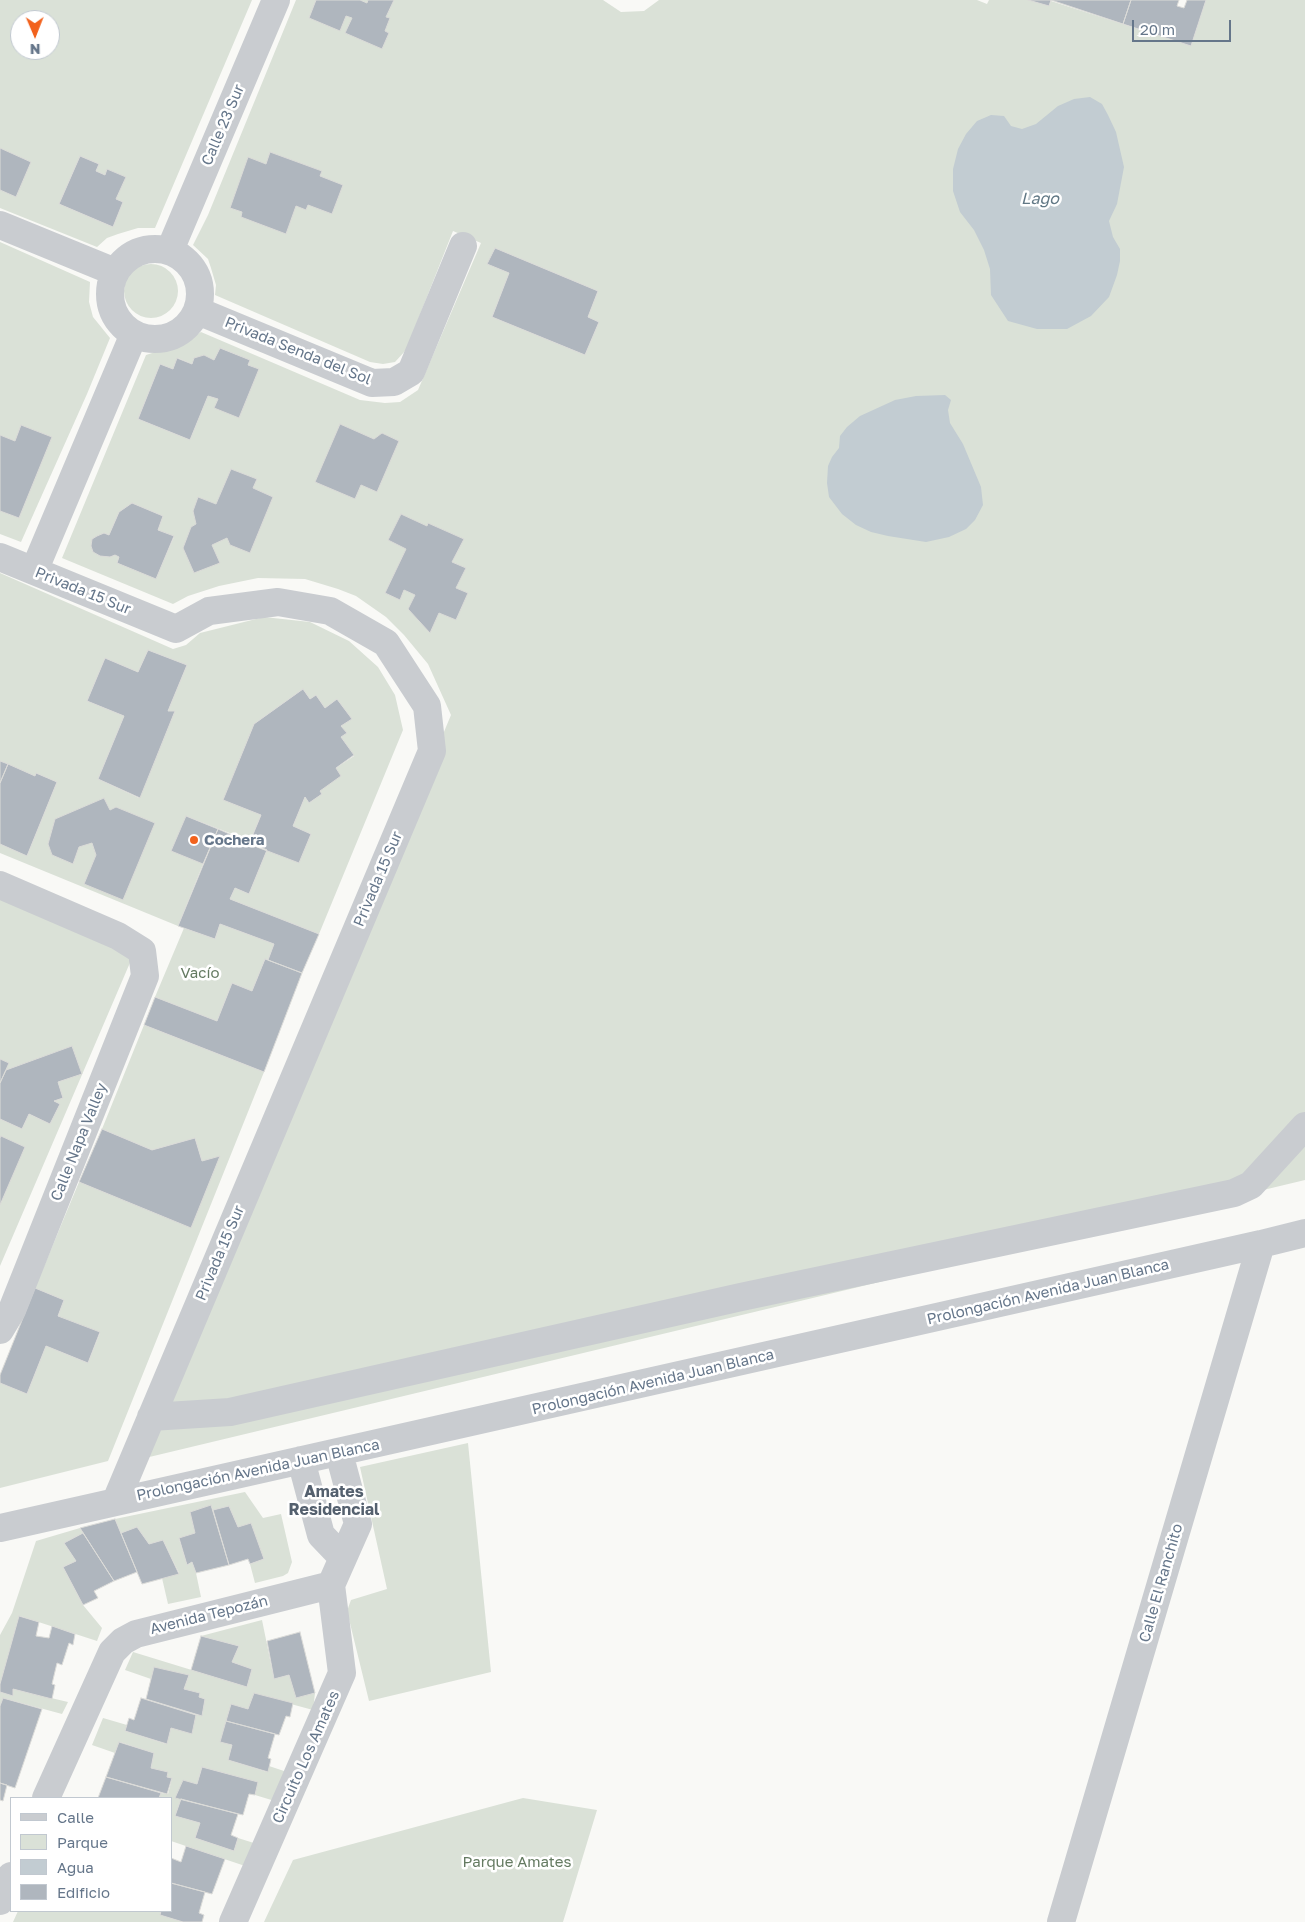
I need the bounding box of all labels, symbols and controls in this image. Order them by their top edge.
north arrow [10,10,60,60]
scale bar [1135,10,1234,42]
text: 20 m [1140,20,1175,38]
text: N [30,41,41,58]
street label: Calle 23 Sur [198,82,248,168]
water label: Lago [1021,189,1059,209]
street label: Privada Senda del Sol [222,313,374,389]
street label: Privada 15 Sur [32,564,134,618]
street label: Privada 15 Sur [350,829,406,929]
place label: Cochera [204,831,265,849]
marker: Cochera [188,834,200,846]
park label: Vacío [181,964,219,982]
street label: Calle Napa Valley [47,1080,111,1204]
street label: Privada 15 Sur [192,1203,248,1303]
street label: Prolongación Avenida Juan Blanca [925,1255,1171,1329]
street label: Prolongación Avenida Juan Blanca [530,1345,776,1419]
street label: Prolongación Avenida Juan Blanca [135,1435,381,1505]
district label: Amates Residencial [289,1482,379,1520]
street label: Calle El Ranchito [1135,1522,1187,1644]
street label: Avenida Tepozán [148,1592,270,1638]
street label: Circuito Los Amates [269,1688,343,1826]
legend [10,1797,172,1912]
text: Calle [57,1808,94,1826]
text: Parque [57,1833,108,1851]
park label: Parque Amates [463,1853,571,1871]
text: Agua [57,1858,94,1876]
text: Edificio [57,1883,110,1901]

